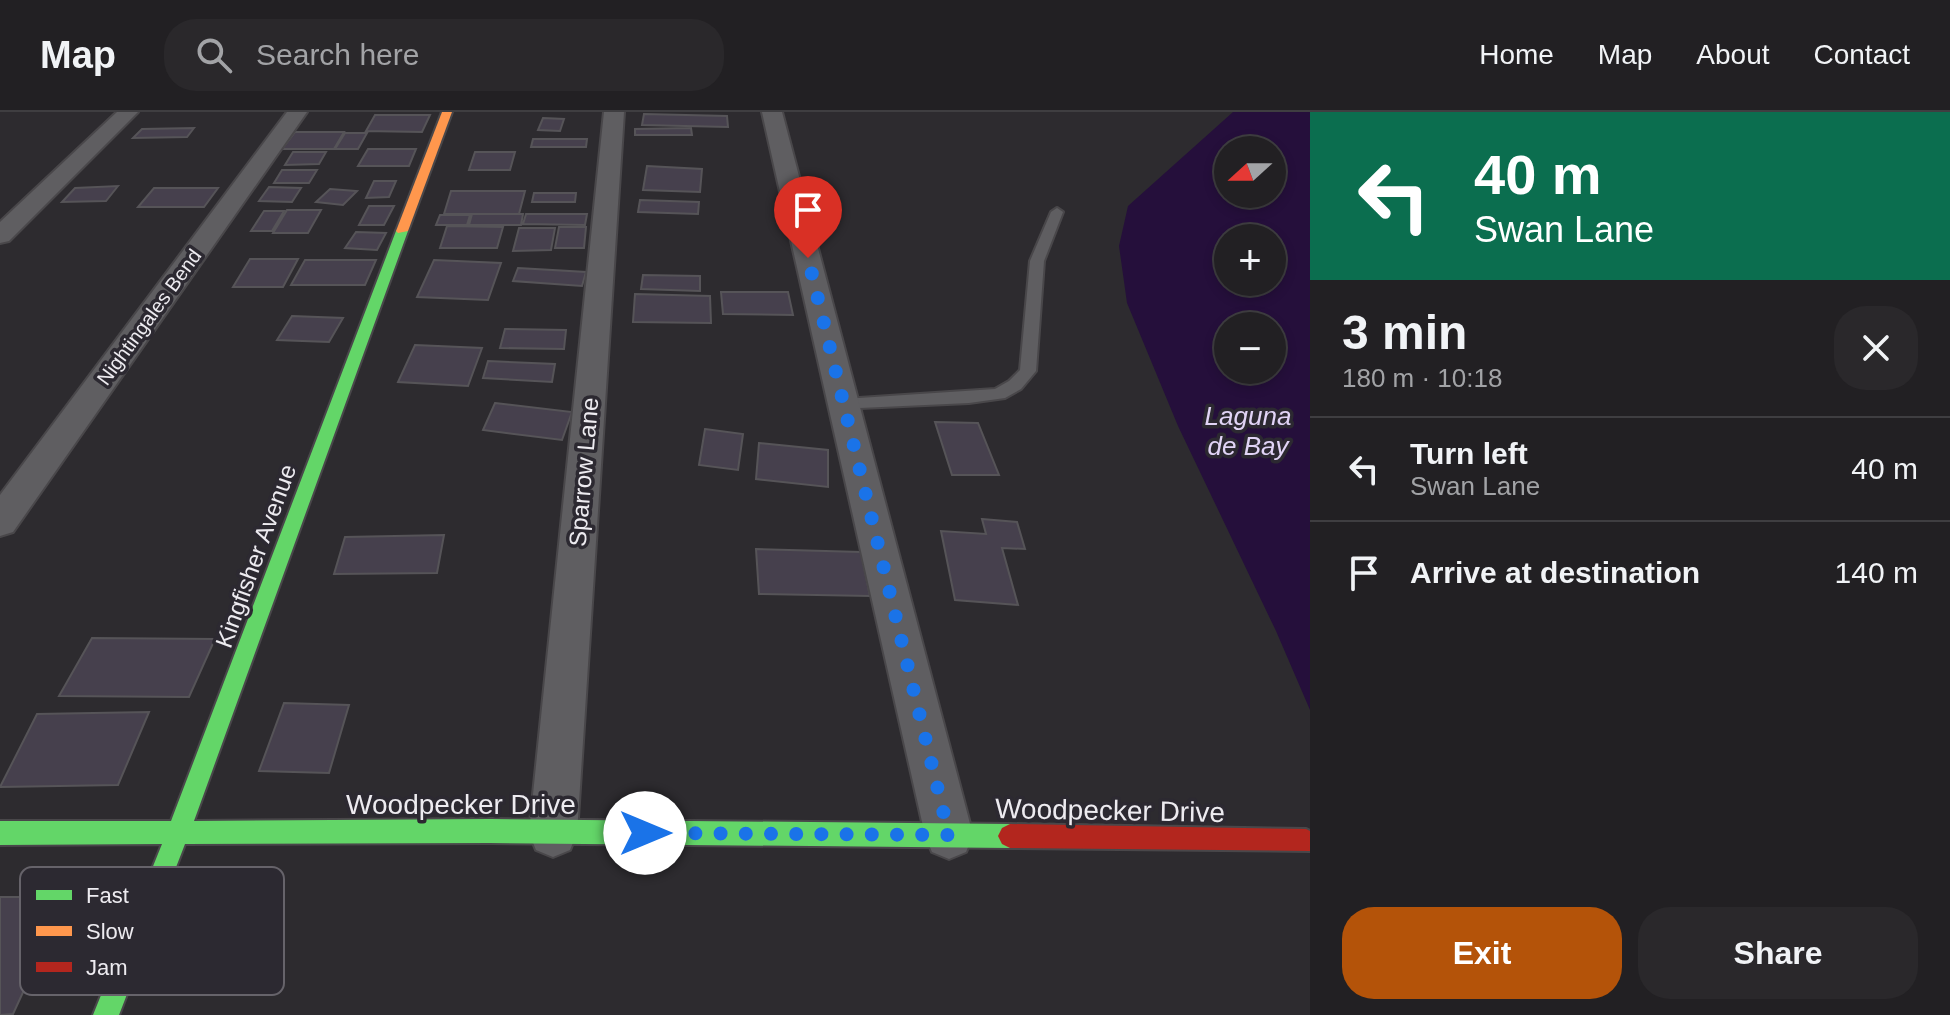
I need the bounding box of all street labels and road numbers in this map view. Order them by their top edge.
street label: Nightingales Bend [92,245,206,389]
street label: Sparrow Lane [564,396,603,548]
street label: Kingfisher Avenue [210,461,301,651]
street label: Woodpecker Drive [346,789,576,820]
street label: Woodpecker Drive [995,793,1225,828]

